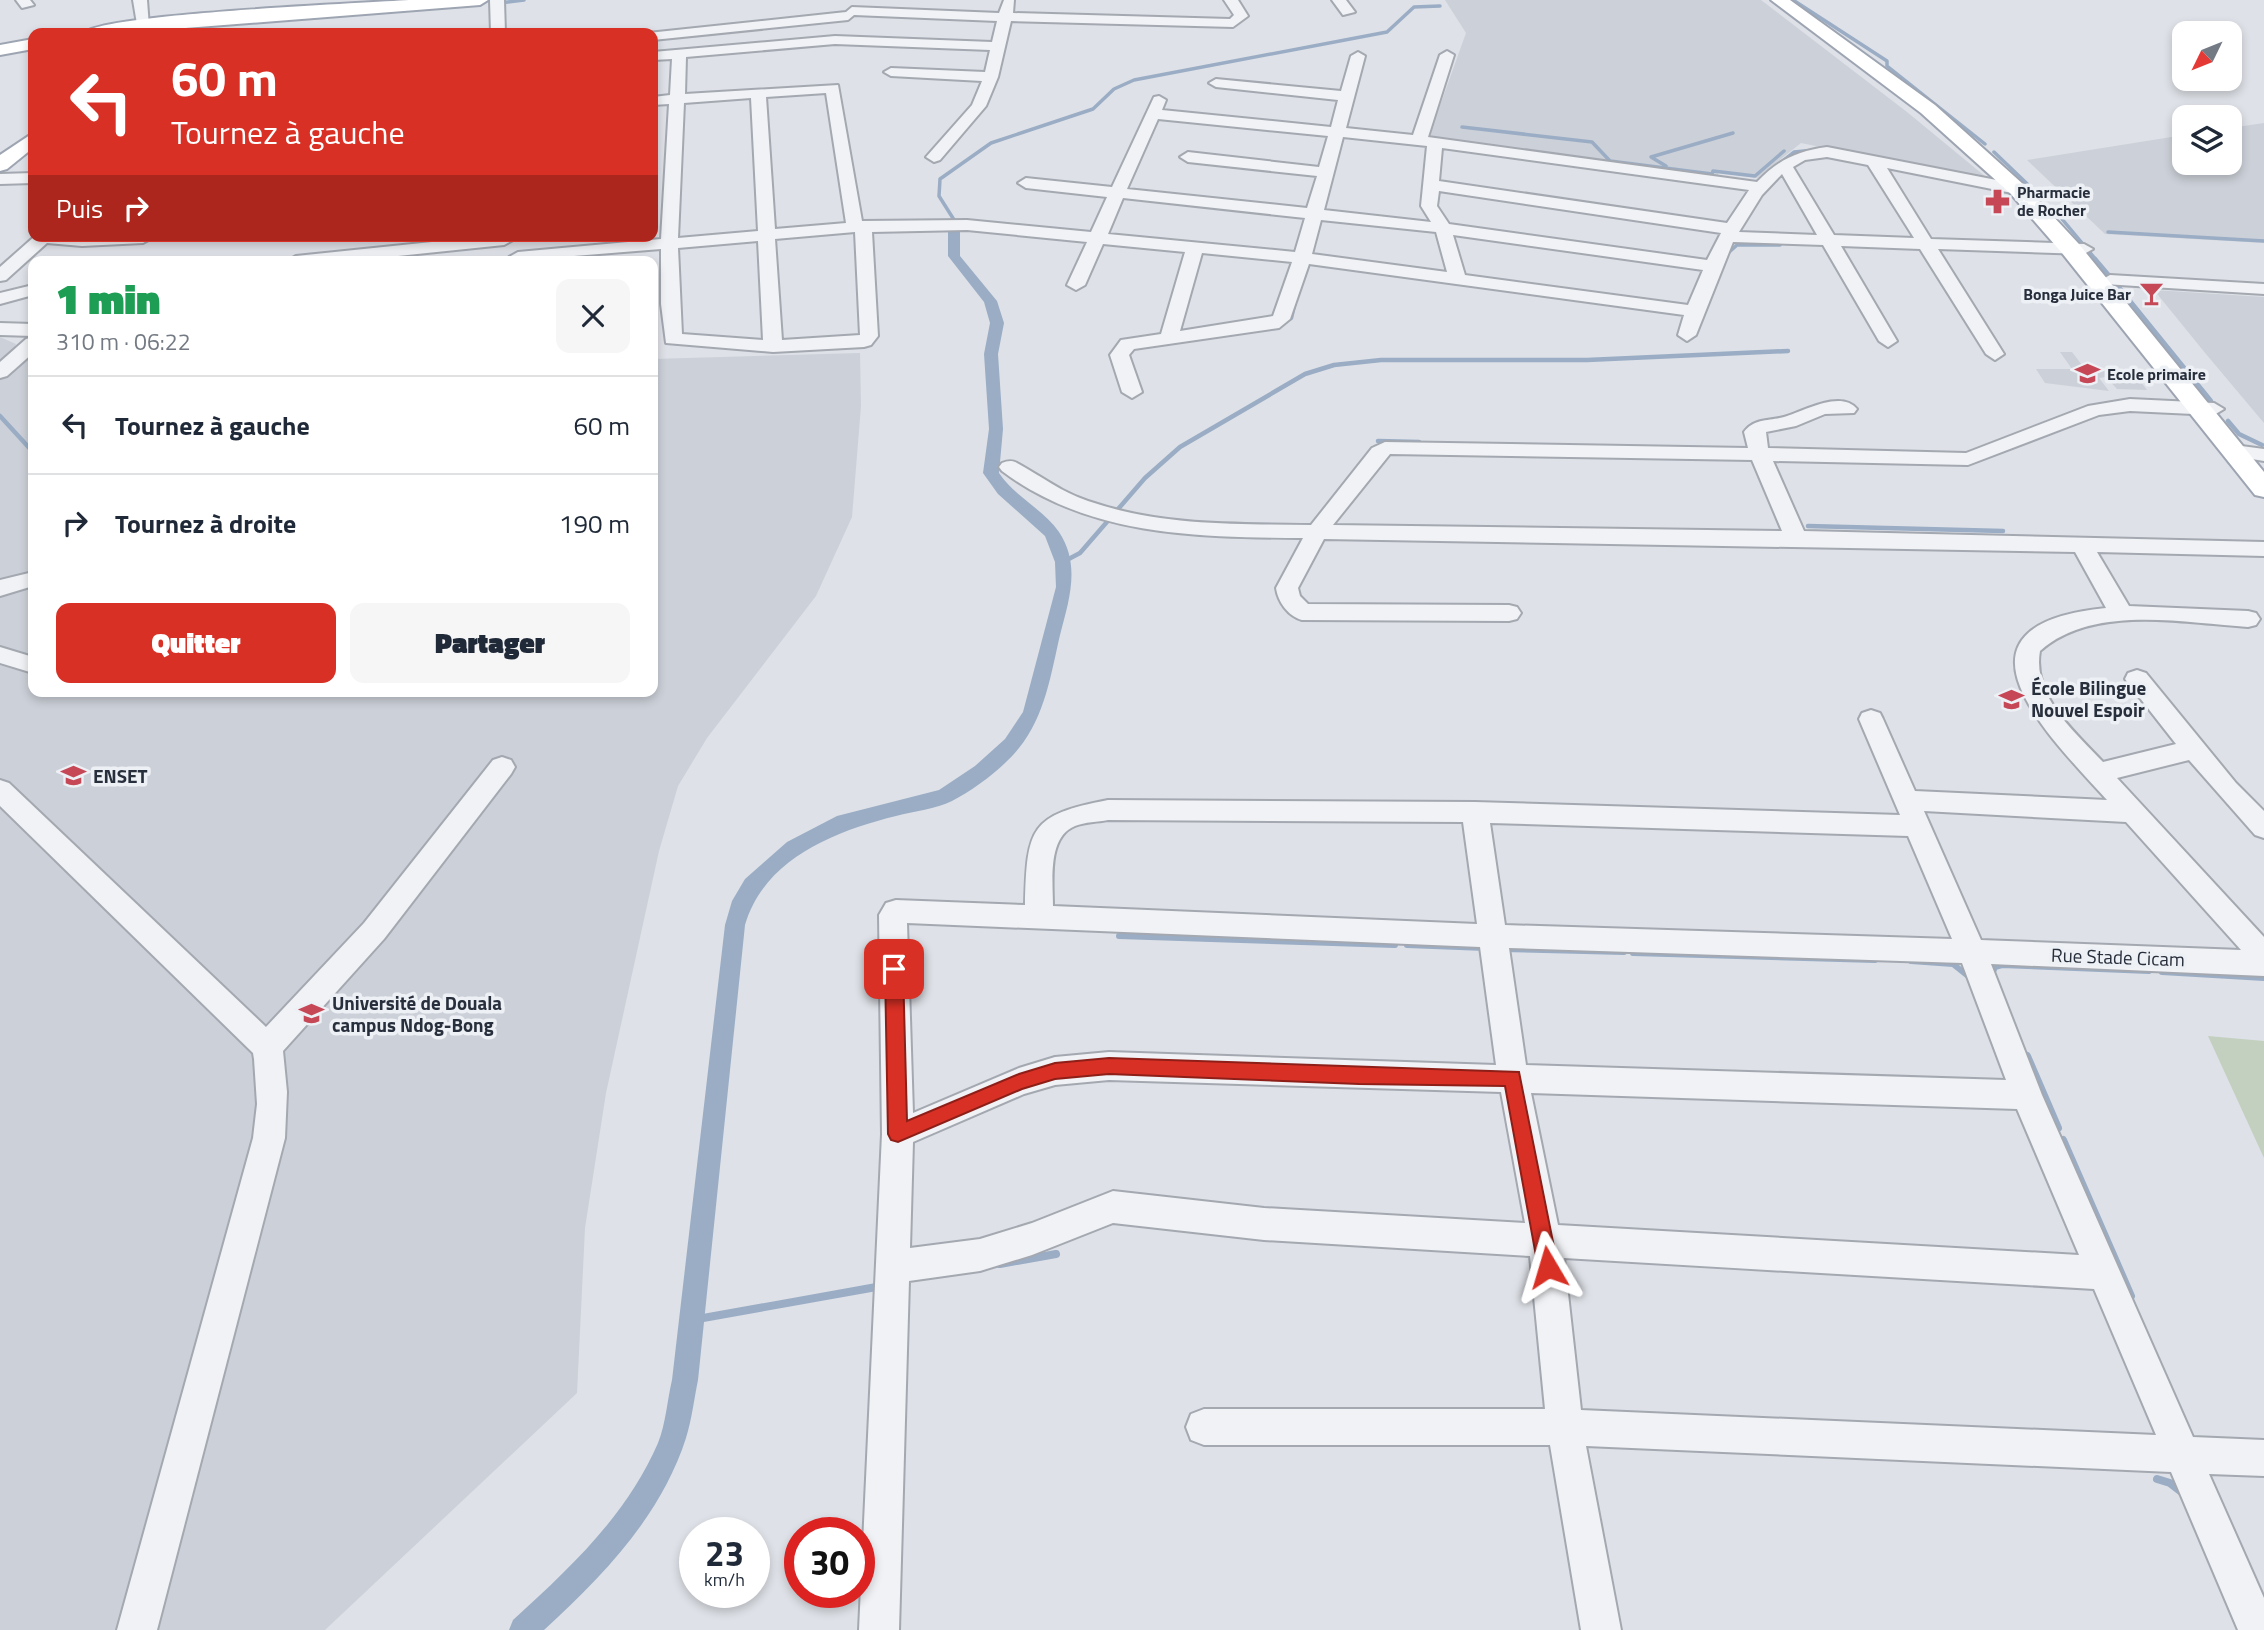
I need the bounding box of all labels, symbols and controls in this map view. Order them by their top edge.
north arrow [2172,21,2242,91]
map controls [2172,21,2242,175]
text: 60 m [171,40,278,115]
icon: left [56,56,147,147]
button: layers [2172,105,2242,175]
text: Tournez à gauche [171,108,405,156]
place label: Pharmacie de Rocher [2017,180,2090,222]
pharmacy icon: Pharmacie de Rocher [1983,187,2011,215]
text: Puis [56,189,103,228]
icon: right [117,189,155,227]
text: 1 min [56,266,160,330]
button: close [556,279,630,353]
bar icon: Bonga Juice Bar [2137,280,2165,308]
place label: Bonga Juice Bar [2023,282,2131,306]
text: 310 m · 06:22 [56,324,191,359]
school or university icon: Ecole primaire [2073,360,2101,388]
place label: Ecole primaire [2107,362,2206,386]
icon: left [56,406,94,444]
text: Tournez à gauche [115,406,310,445]
text: 60 m [573,406,630,445]
icon: right [56,504,94,542]
text: Tournez à droite [115,504,296,543]
text: 190 m [559,504,630,543]
button: Quitter [56,603,336,683]
button: Partager [350,603,630,683]
place label: École Bilingue Nouvel Espoir [2031,673,2147,724]
school or university icon: École Bilingue Nouvel Espoir [1997,685,2025,713]
place label: ENSET [93,761,148,790]
school or university icon: ENSET [59,762,87,790]
pin [864,939,924,999]
street label: Rue Stade Cicam [2051,940,2185,973]
icon: arrive [875,950,913,988]
place label: Université de Douala campus Ndog-Bong [332,988,502,1039]
school or university icon: Université de Douala campus Ndog-Bong [298,1000,326,1028]
position arrow [1511,1230,1585,1304]
speed limit sign: 30 [784,1517,875,1608]
text: 23 [705,1526,744,1580]
text: km/h [704,1566,745,1593]

